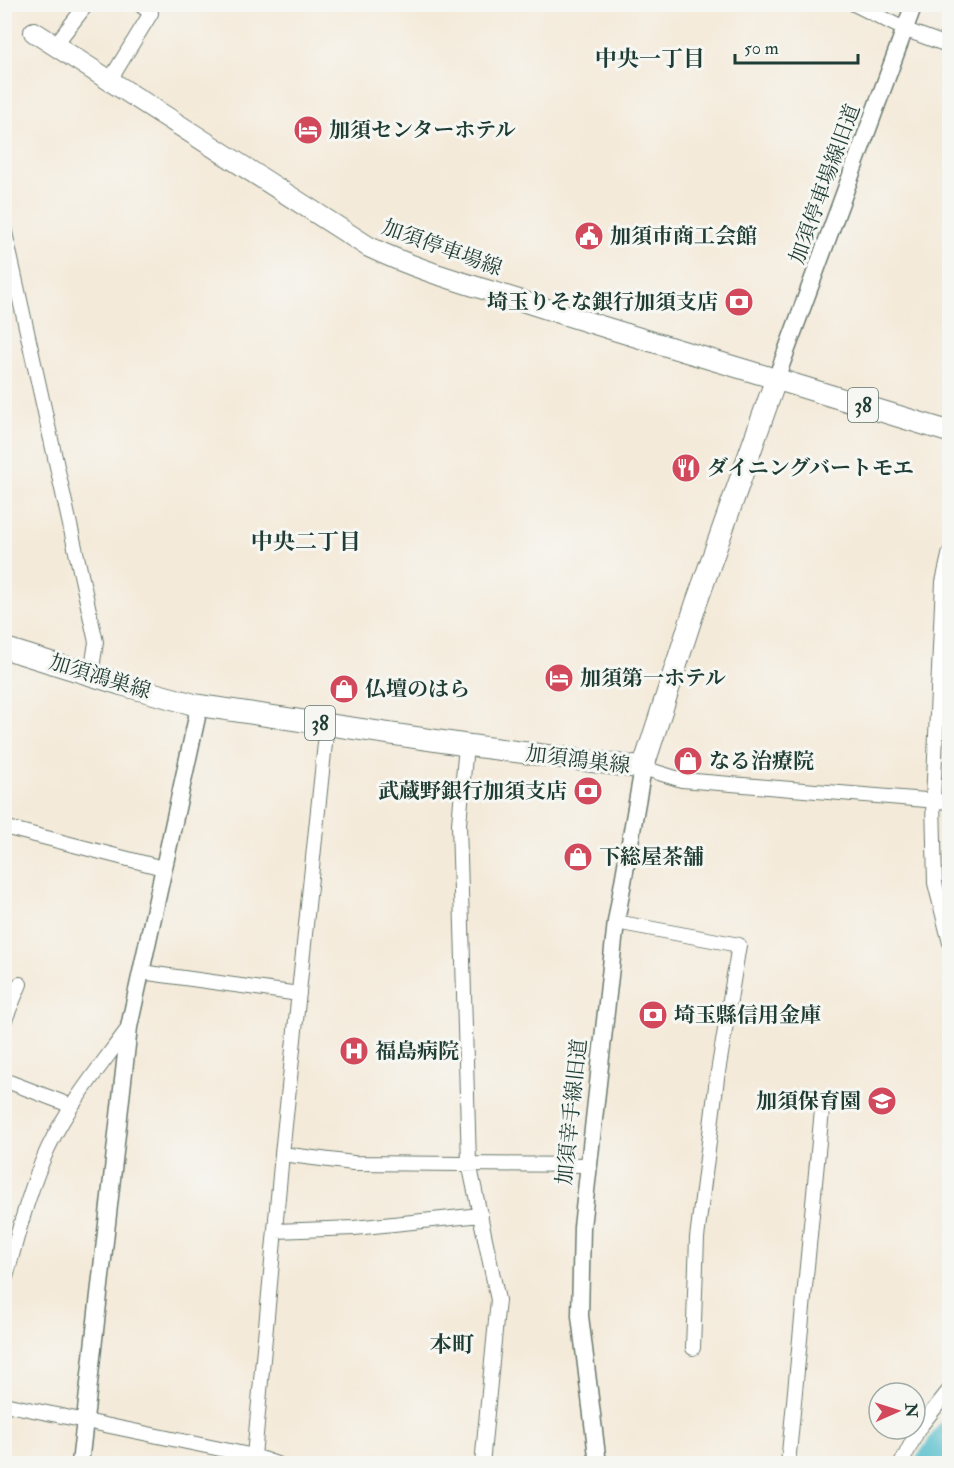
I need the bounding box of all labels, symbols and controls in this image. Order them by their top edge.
scale bar [735,27,858,65]
text: 50 m [744,37,779,60]
district label: 中央一丁目 [595,45,705,73]
street label: 加須停車場線旧道 [784,100,866,268]
hotel icon: 加須センターホテル [292,114,324,146]
place label: 加須センターホテル [329,117,516,144]
street label: 加須停車場線 [378,214,506,282]
public building icon: 加須市商工会館 [573,220,605,252]
place label: 加須市商工会館 [610,223,757,250]
bank icon: 埼玉りそな銀行加須支店 [723,286,755,318]
place label: 埼玉りそな銀行加須支店 [487,289,718,316]
road number: 38 [848,388,878,422]
restaurant icon: ダイニングバートモエ [670,452,702,484]
place label: ダイニングバートモエ [707,455,914,482]
district label: 中央二丁目 [251,528,361,556]
street label: 加須鴻巣線 [46,649,154,705]
hotel icon: 加須第一ホテル [543,662,575,694]
place label: 加須第一ホテル [580,665,726,692]
shop icon: 仏壇のはら [328,673,360,705]
place label: 仏壇のはら [365,676,470,703]
road number: 38 [305,706,335,740]
street label: 加須鴻巣線 [524,740,632,780]
shop icon: なる治療院 [672,745,704,777]
place label: なる治療院 [709,748,814,775]
bank icon: 武蔵野銀行加須支店 [572,775,604,807]
place label: 武蔵野銀行加須支店 [378,778,567,805]
shop icon: 下総屋茶舗 [562,841,594,873]
place label: 下総屋茶舗 [599,844,704,871]
bank icon: 埼玉縣信用金庫 [637,999,669,1031]
place label: 埼玉縣信用金庫 [674,1002,821,1029]
hospital icon: 福島病院 [338,1035,370,1067]
street label: 加須幸手線旧道 [551,1037,593,1187]
place label: 福島病院 [375,1038,459,1065]
school or university icon: 加須保育園 [866,1085,898,1117]
place label: 加須保育園 [756,1088,861,1115]
district label: 本町 [430,1331,474,1359]
north arrow [867,1381,927,1441]
text: N [901,1402,921,1419]

